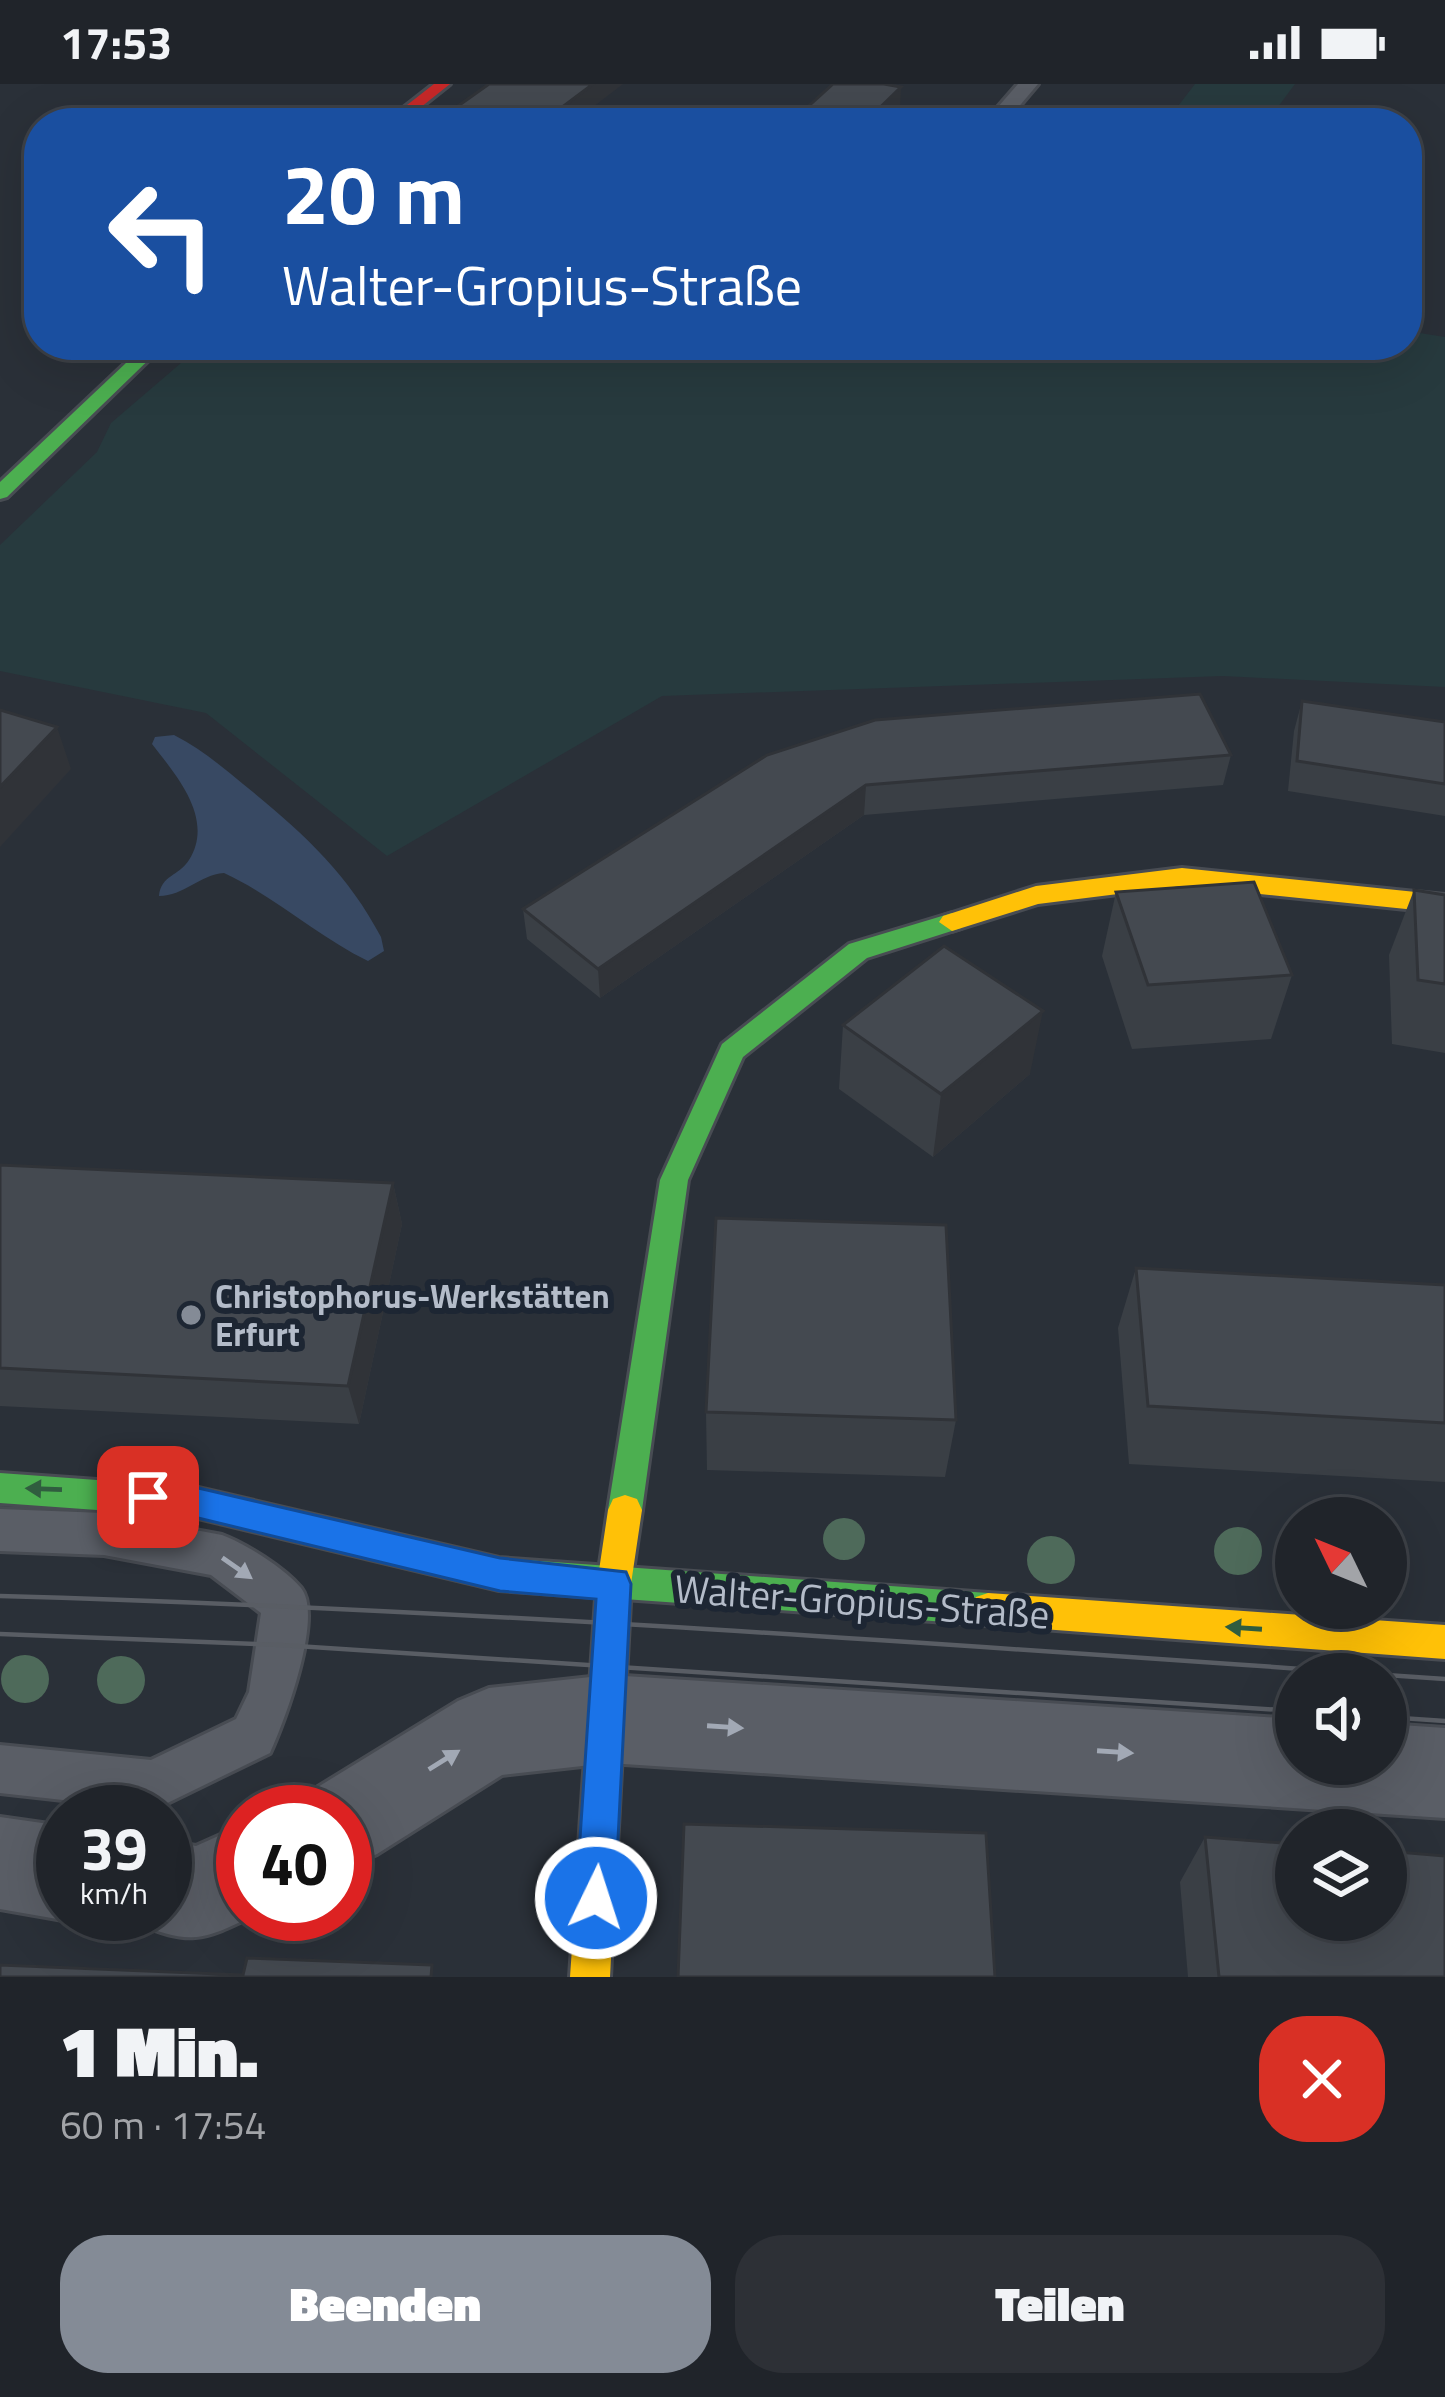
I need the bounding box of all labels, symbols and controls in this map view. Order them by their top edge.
text: 17:53 [60,8,172,76]
text: 20 m [282,129,465,257]
icon: left [84,156,240,312]
text: Walter-Gropius-Straße [282,244,802,326]
place label: Christophorus-Werkstätten Erfurt [215,1271,610,1359]
marker: Christophorus-Werkstätten Erfurt [178,1302,204,1328]
pin [97,1446,199,1548]
icon: arrive [115,1464,181,1530]
one-way arrow [24,1479,62,1498]
north arrow [1275,1497,1407,1629]
map controls [1275,1497,1407,1941]
one-way arrow [221,1556,253,1579]
street label: Walter-Gropius-Straße [673,1558,1051,1644]
one-way arrow [1225,1618,1263,1637]
button: sound [1275,1653,1407,1785]
one-way arrow [707,1718,745,1737]
one-way arrow [1097,1743,1135,1762]
one-way arrow [427,1750,461,1771]
speed limit sign: 40 [216,1785,372,1941]
text: 39 [80,1802,148,1893]
button: layers [1275,1809,1407,1941]
position arrow [533,1835,659,1961]
text: km/h [80,1870,148,1916]
text: 1 Min. [60,1995,259,2105]
button: close [1259,2016,1385,2142]
text: 60 m · 17:54 [60,2095,266,2154]
button: Beenden [60,2235,711,2373]
button: Teilen [735,2235,1385,2373]

